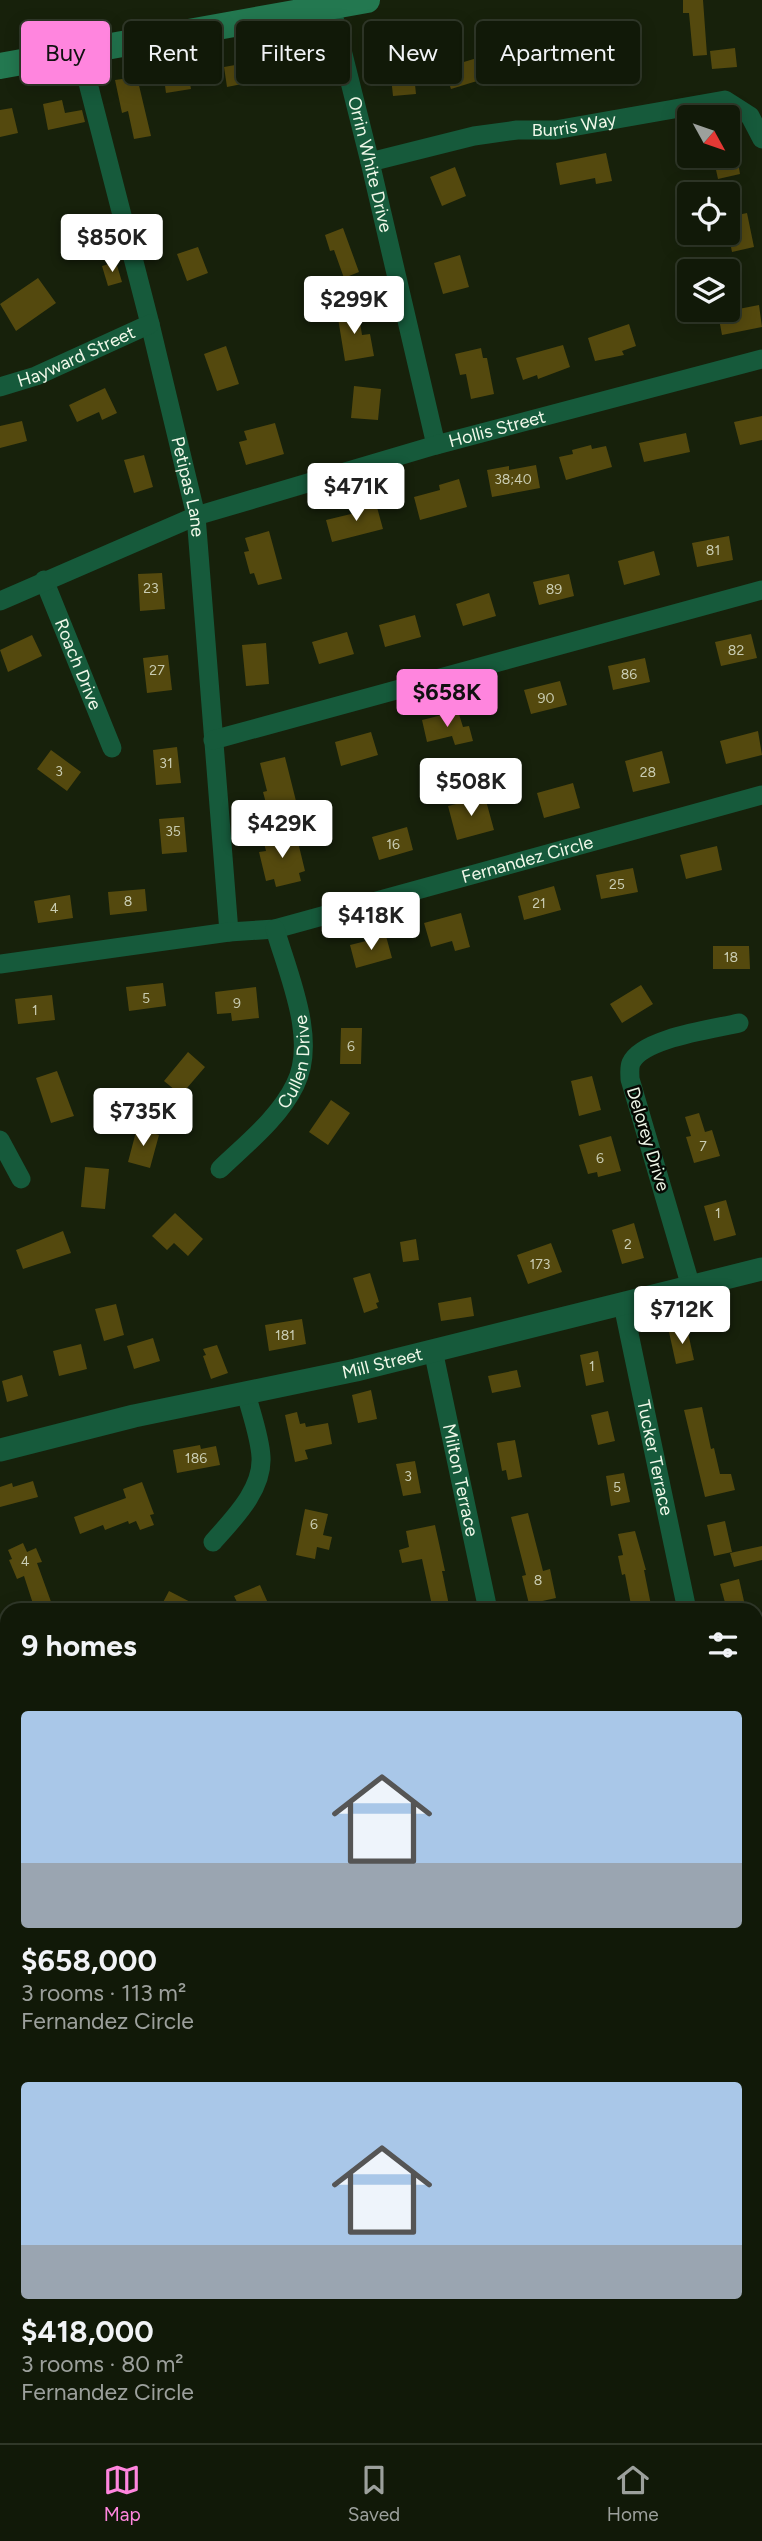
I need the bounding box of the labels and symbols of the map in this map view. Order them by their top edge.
street label: Orrin White Drive [343,94,397,235]
north arrow [677,105,740,168]
street label: Burris Way [532,108,619,141]
pin: $850K [63,215,161,274]
pin: $299K [305,276,403,336]
street label: Hayward Street [15,321,139,392]
street label: Hollis Street [446,406,548,452]
street label: Petipas Lane [166,434,209,538]
pin: $471K [307,463,405,523]
house number: 38;40 [494,471,532,488]
house number: 81 [706,542,720,559]
house number: 23 [143,580,159,597]
house number: 89 [546,581,562,598]
street label: Roach Drive [50,615,107,714]
house number: 82 [728,642,744,659]
house number: 27 [149,662,165,679]
house number: 86 [621,666,637,683]
pin: $658K [398,670,496,729]
house number: 90 [538,690,554,707]
house number: 31 [159,755,173,772]
pin: $508K [422,758,520,818]
house number: 3 [55,763,63,780]
house number: 28 [640,764,656,781]
pin: $429K [233,800,331,860]
house number: 35 [165,823,181,840]
street label: Fernandez Circle [459,831,596,888]
house number: 16 [386,836,400,853]
house number: 25 [609,876,625,893]
pin: $418K [322,892,420,952]
house number: 8 [124,893,132,910]
house number: 21 [532,895,546,912]
house number: 4 [50,900,59,917]
house number: 18 [724,949,738,966]
house number: 5 [142,990,150,1007]
house number: 9 [233,995,241,1012]
house number: 1 [32,1002,38,1019]
street label: Cullen Drive [273,1013,315,1113]
house number: 6 [347,1038,355,1055]
street label: Delorey Drive [622,1084,674,1194]
pin: $735K [94,1088,192,1148]
house number: 7 [699,1138,707,1155]
house number: 6 [596,1150,604,1167]
house number: 1 [715,1205,721,1222]
house number: 2 [624,1236,632,1253]
house number: 173 [530,1256,550,1273]
pin: $712K [633,1286,731,1346]
house number: 181 [275,1327,295,1344]
street label: Mill Street [340,1343,425,1384]
house number: 1 [589,1358,595,1375]
street label: Tucker Terrace [632,1398,678,1518]
street label: Milton Terrace [438,1422,483,1539]
house number: 186 [185,1450,207,1467]
house number: 3 [404,1468,412,1485]
house number: 5 [613,1479,621,1496]
house number: 6 [310,1516,318,1533]
house number: 4 [21,1553,30,1570]
house number: 8 [534,1572,542,1589]

